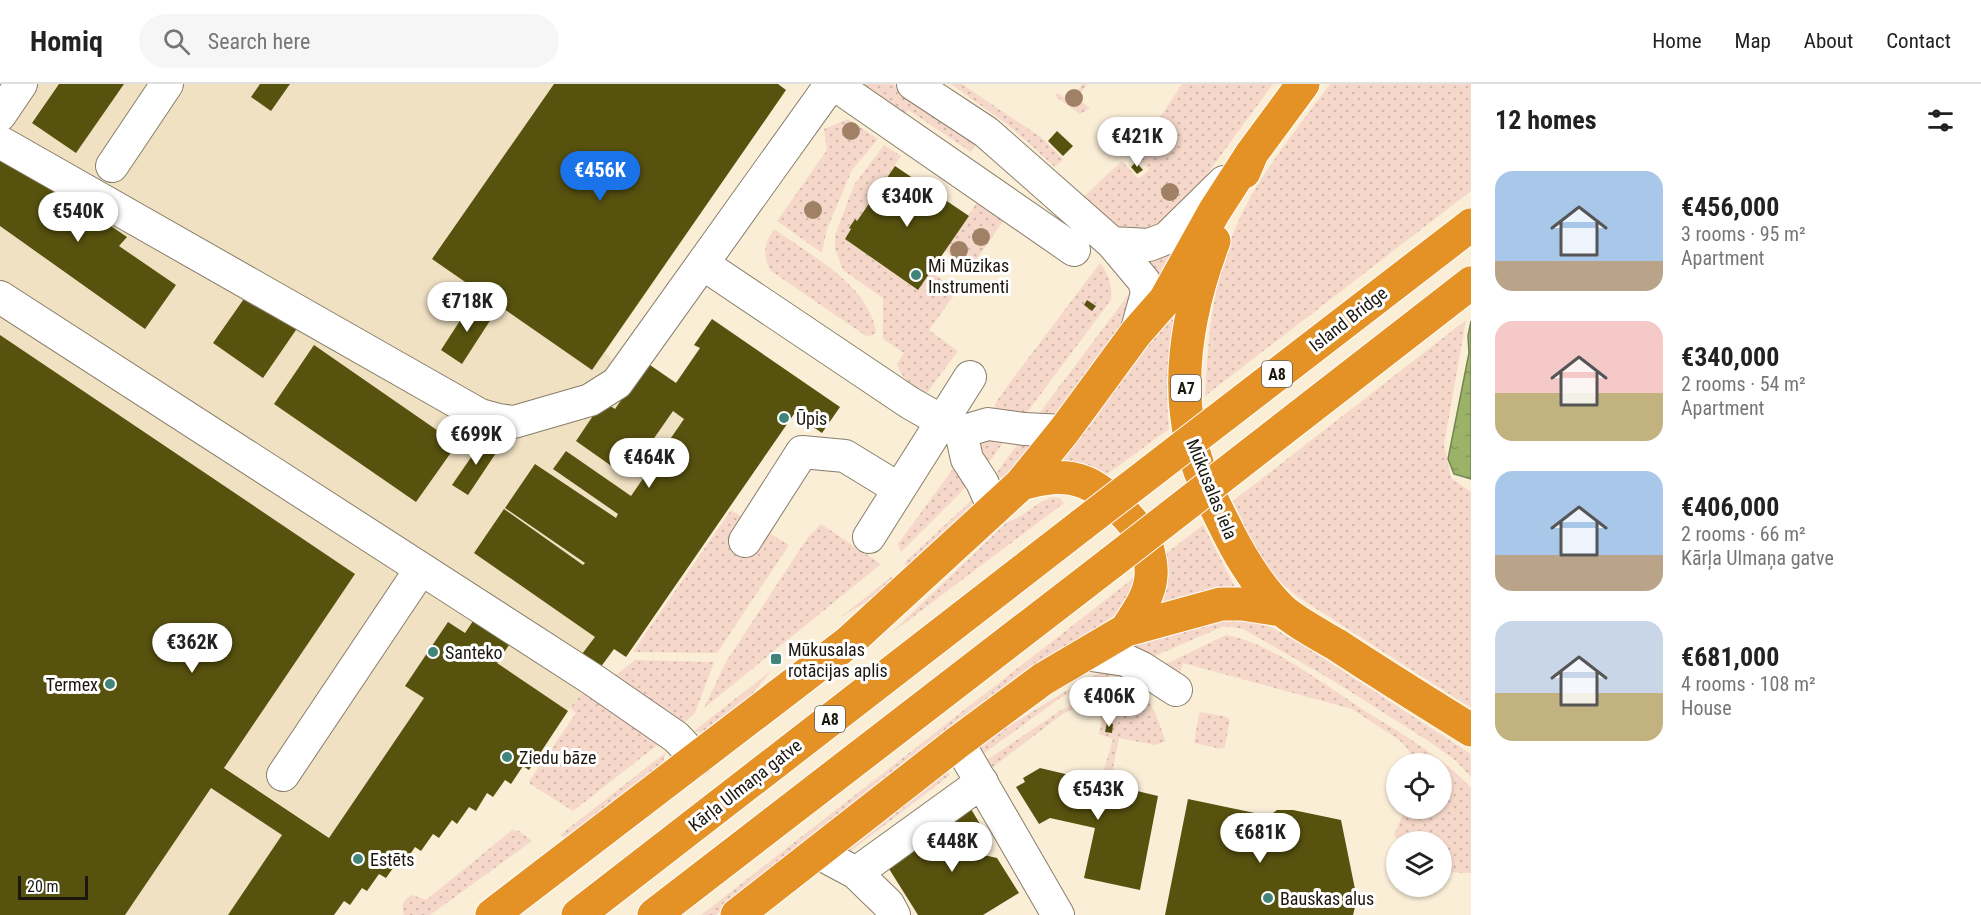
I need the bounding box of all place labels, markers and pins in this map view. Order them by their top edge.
pin: €421K [1095,117,1179,168]
pin: €456K [558,151,642,202]
pin: €340K [865,177,949,228]
pin: €540K [36,192,120,243]
place label: Mi Mūzikas Instrumenti [928,255,1009,297]
marker: Mi Mūzikas Instrumenti [909,268,923,282]
pin: €718K [425,282,509,333]
place label: Ūpis [796,408,827,429]
marker: Ūpis [777,411,791,425]
pin: €699K [434,415,518,466]
pin: €464K [607,438,691,489]
pin: €362K [150,623,234,674]
place label: Mūkusalas rotācijas aplis [788,639,888,681]
place label: Santeko [445,642,503,663]
marker: Santeko [426,645,440,659]
marker: Mūkusalas rotācijas aplis [769,652,783,666]
place label: Termex [46,674,98,695]
marker: Termex [103,677,117,691]
pin: €406K [1067,677,1151,728]
place label: Ziedu bāze [519,747,596,768]
marker: Ziedu bāze [500,750,514,764]
pin: €543K [1056,770,1140,821]
pin: €681K [1218,813,1302,864]
pin: €448K [910,822,994,873]
place label: Estēts [370,849,414,870]
marker: Estēts [351,852,365,866]
place label: Bauskas alus [1280,888,1374,909]
marker: Bauskas alus [1261,891,1275,905]

